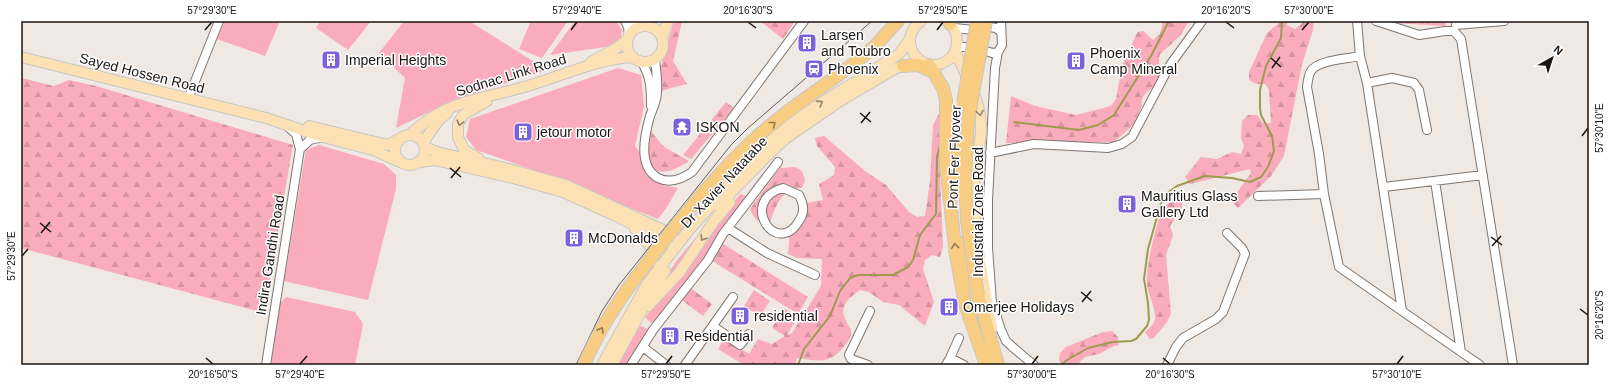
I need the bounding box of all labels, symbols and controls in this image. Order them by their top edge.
text: 57°29'30"E [187,5,237,16]
text: 57°29'40"E [552,5,602,16]
text: 20°16'30"S [723,5,773,16]
text: 57°29'50"E [918,5,968,16]
text: 20°16'20"S [1201,5,1251,16]
text: 57°30'00"E [1284,5,1334,16]
place label: Larsen and Toubro [821,27,891,59]
building icon: Larsen and Toubro [796,32,818,54]
north arrow [1532,38,1572,78]
text: N [1551,43,1565,57]
place label: Phoenix Camp Mineral [1090,45,1177,77]
building icon: Imperial Heights [320,49,342,71]
street label: Sayed Hossen Road [78,50,206,96]
building icon: Phoenix Camp Mineral [1065,50,1087,72]
street label: Sodnac Link Road [454,51,568,99]
place label: Imperial Heights [345,52,446,68]
station icon: Phoenix [803,58,825,80]
place label: Phoenix [828,61,879,77]
one-way arrow [816,100,823,108]
text: 57°30'10"E [1594,103,1605,153]
street label: Pont Fer Flyover [944,105,964,209]
one-way arrow [975,110,984,116]
temple icon: ISKON [671,116,693,138]
place label: ISKON [696,119,740,135]
one-way arrow [456,120,465,127]
building icon: jetour motor [512,121,534,143]
one-way arrow [769,121,776,128]
place label: jetour motor [536,124,612,140]
street label: Dr Xavier Natatabe [678,133,771,231]
street label: Industrial Zone Road [970,147,986,277]
place label: Mauritius Glass Gallery Ltd [1141,188,1237,220]
building icon: Mauritius Glass Gallery Ltd [1116,193,1138,215]
street label: Indira Gandhi Road [253,194,287,316]
building icon: McDonalds [563,227,585,249]
place label: McDonalds [588,230,658,246]
text: 57°29'30"E [6,231,17,281]
one-way arrow [700,234,707,241]
one-way arrow [951,243,960,249]
text: 20°16'20"S [1594,290,1605,340]
building icon: Omerjee Holidays [938,296,960,318]
place label: Omerjee Holidays [963,299,1074,315]
building icon: residential [729,305,751,327]
place label: residential [754,308,818,324]
building icon: Residential [659,325,681,347]
one-way arrow [596,327,603,334]
place label: Residential [684,328,753,344]
text: 20°16'50"S [188,369,238,380]
text: 57°29'40"E [275,369,325,380]
text: 57°29'50"E [641,369,691,380]
text: 57°30'00"E [1007,369,1057,380]
text: 20°16'30"S [1145,369,1195,380]
text: 57°30'10"E [1372,369,1422,380]

